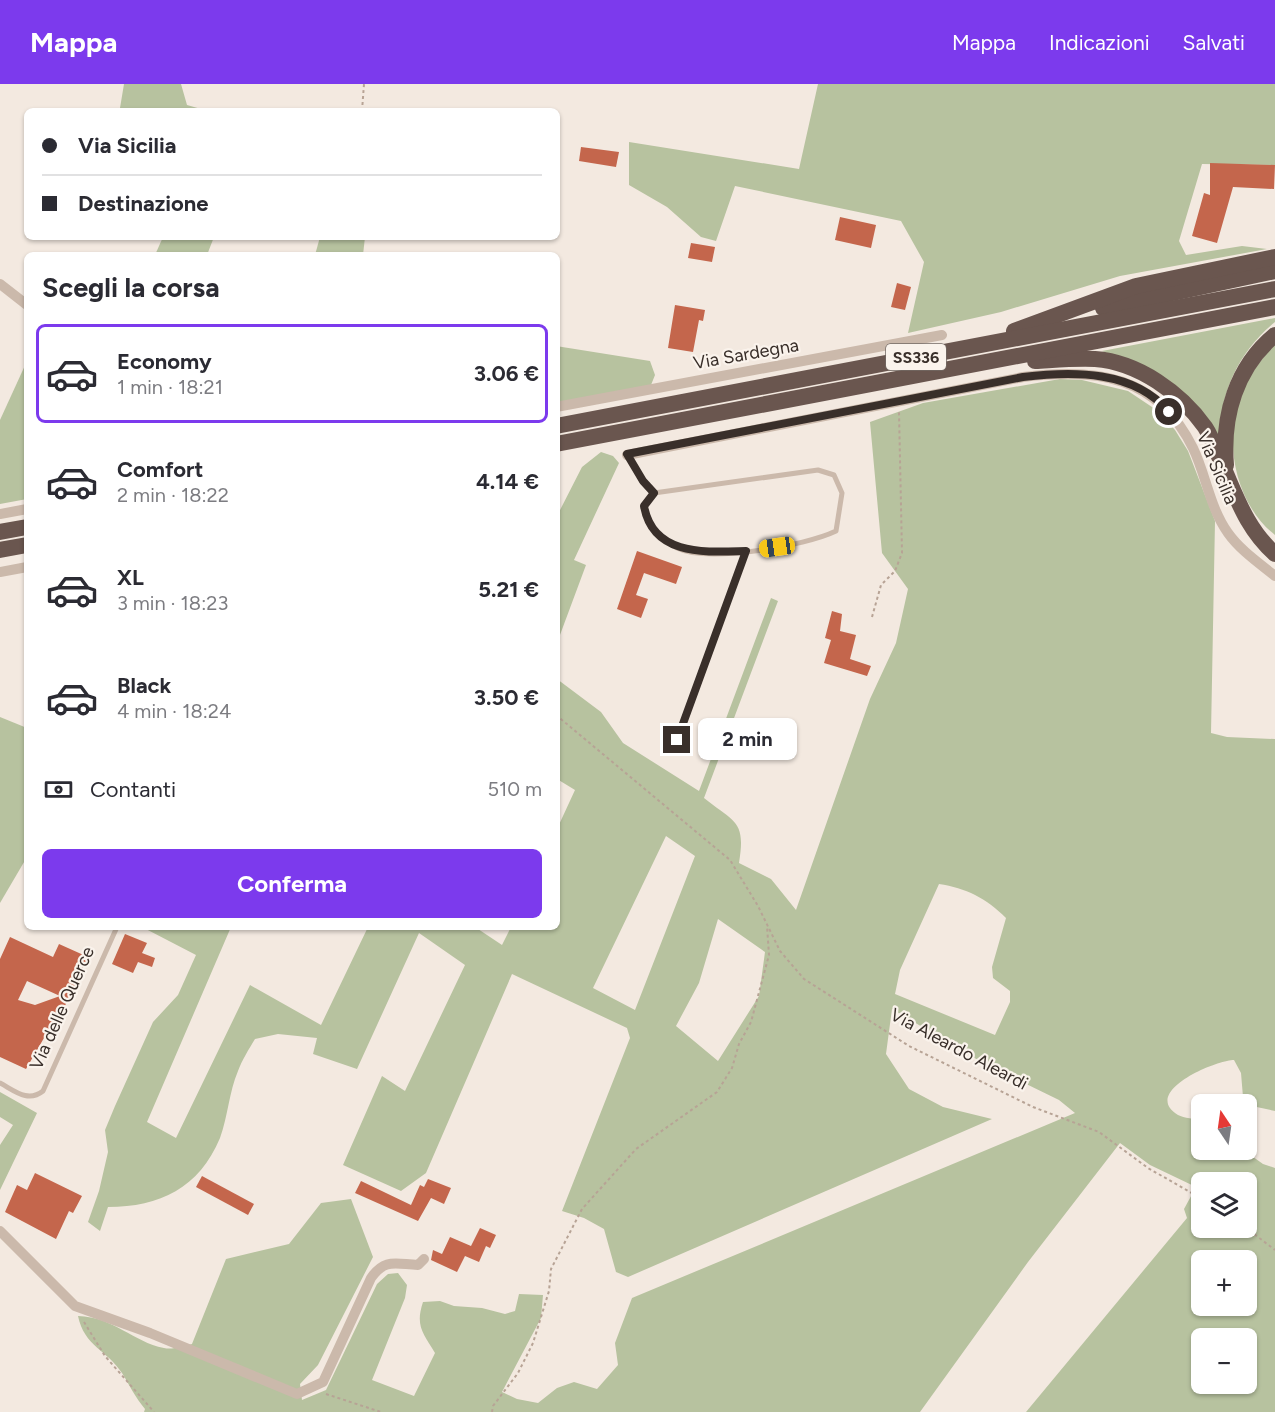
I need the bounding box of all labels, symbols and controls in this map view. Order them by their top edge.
text: Mappa [30,25,118,59]
text: Mappa [952,30,1016,55]
text: Indicazioni [1049,30,1150,55]
text: Salvati [1183,30,1245,55]
text: Via Sicilia [78,132,176,159]
text: Destinazione [78,190,208,217]
text: Scegli la corsa [42,271,220,304]
street label: Via Sardegna [692,334,800,374]
road number: SS336 [886,344,946,370]
icon: car [45,347,99,401]
text: Economy [117,348,212,375]
text: 3.06 € [474,360,539,387]
text: 1 min · 18:21 [117,375,223,399]
route start [1155,398,1182,425]
street label: Via Sicilia [1192,428,1242,508]
icon: car [45,455,99,509]
text: Comfort [117,456,203,483]
text: 4.14 € [476,468,539,495]
text: 2 min · 18:22 [117,483,229,507]
car [758,536,796,558]
icon: car [45,563,99,617]
text: XL [117,564,144,591]
text: 5.21 € [478,576,539,603]
text: 3 min · 18:23 [117,591,228,615]
icon: car [45,671,99,725]
text: Black [117,672,171,699]
text: 3.50 € [474,684,539,711]
text: 4 min · 18:24 [117,699,231,723]
callout: 2 min [698,719,797,761]
route end [663,726,690,753]
text: 2 min [722,727,773,751]
icon: cash [42,773,75,806]
text: Contanti [90,776,176,803]
text: 510 m [487,777,542,801]
button: Conferma [42,849,542,918]
street label: Via delle Querce [25,943,99,1073]
street label: Via Aleardo Aleardi [886,1003,1032,1095]
north arrow [1191,1094,1257,1160]
map controls [1191,1094,1257,1394]
button: layers [1191,1172,1257,1238]
button: + [1191,1250,1257,1316]
button: − [1191,1328,1257,1394]

